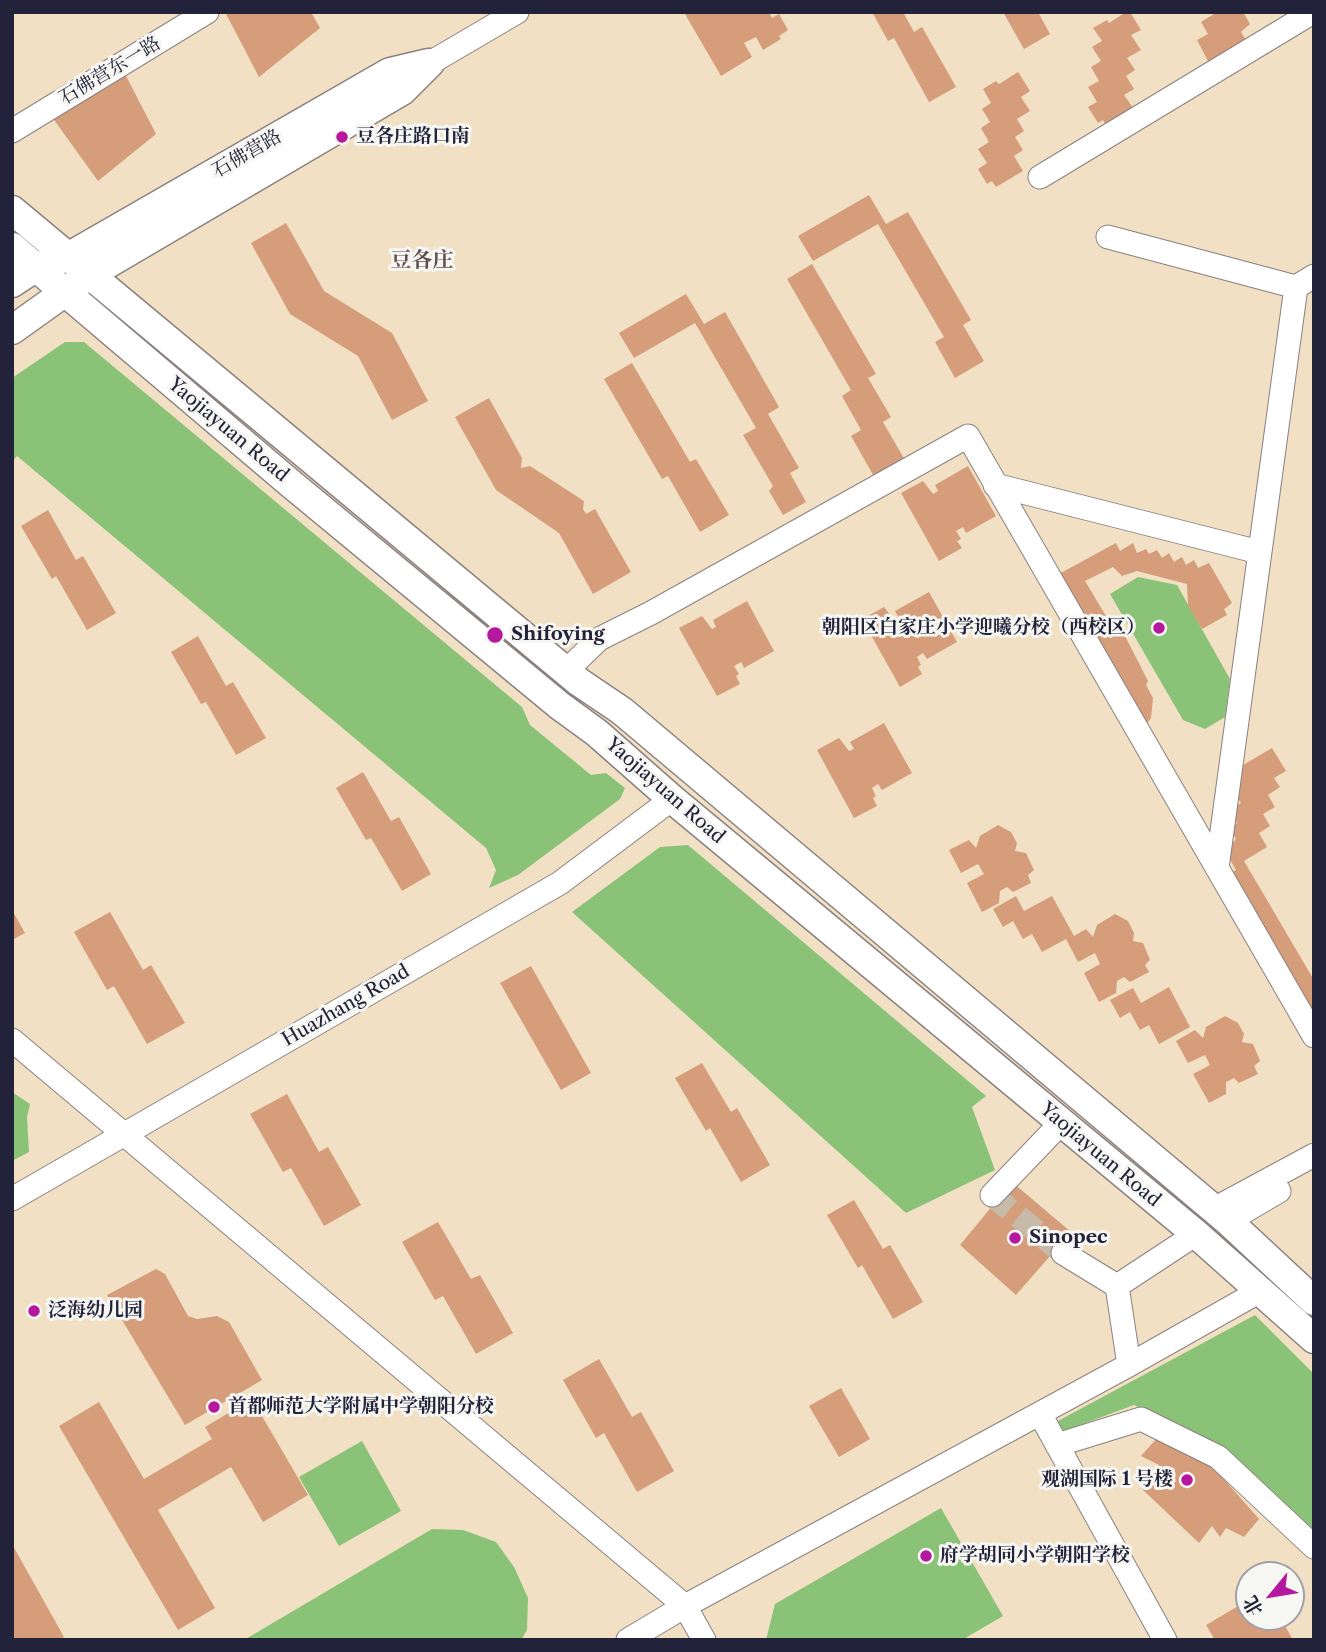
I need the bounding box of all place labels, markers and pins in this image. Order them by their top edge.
place label: 豆各庄路口南 [356,126,470,148]
marker: 豆各庄路口南 [334,129,350,145]
place label: 朝阳区白家庄小学迎曦分校（西校区） [822,617,1145,639]
marker: 朝阳区白家庄小学迎曦分校（西校区） [1151,620,1167,636]
place label: Shifoying [511,624,605,646]
marker: Shifoying [485,625,505,645]
place label: Sinopec [1029,1227,1108,1249]
marker: Sinopec [1007,1230,1023,1246]
place label: 泛海幼儿园 [48,1300,143,1322]
marker: 泛海幼儿园 [26,1303,42,1319]
place label: 首都师范大学附属中学朝阳分校 [228,1396,494,1418]
marker: 首都师范大学附属中学朝阳分校 [206,1399,222,1415]
place label: 观湖国际 1 号楼 [1041,1469,1173,1491]
marker: 观湖国际 1 号楼 [1179,1472,1195,1488]
place label: 府学胡同小学朝阳学校 [940,1545,1130,1567]
marker: 府学胡同小学朝阳学校 [918,1548,934,1564]

